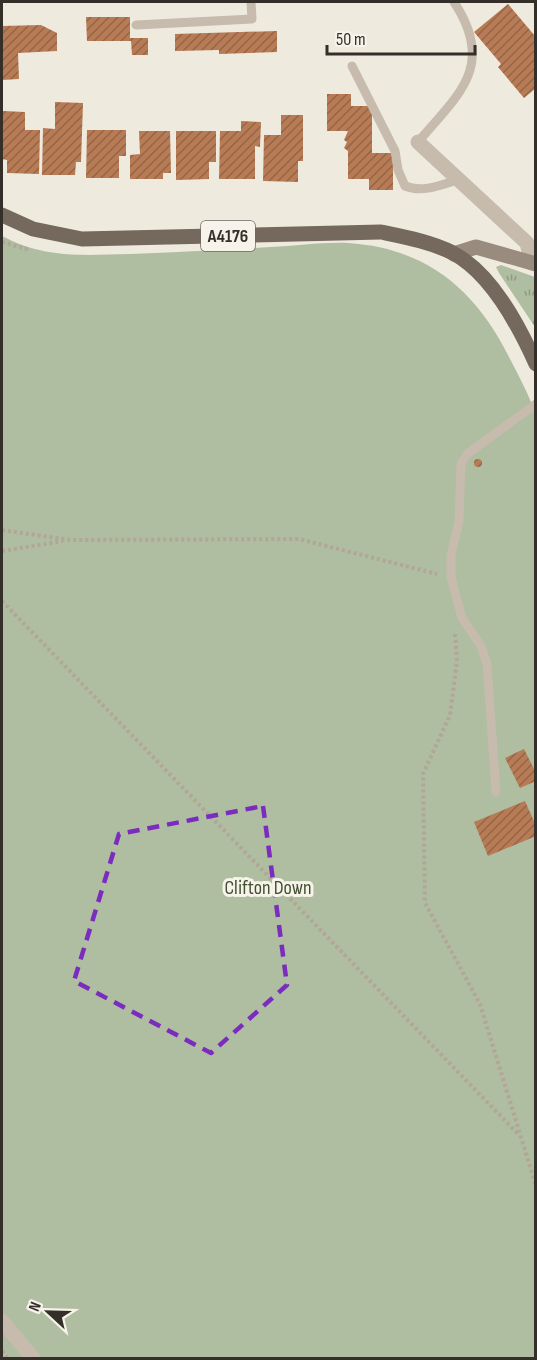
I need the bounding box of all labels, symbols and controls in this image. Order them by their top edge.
scale bar [327,18,476,56]
text: 50 m [336,29,366,50]
road number: A4176 [201,221,255,251]
park label: Clifton Down [224,876,312,900]
north arrow [18,1282,78,1342]
text: N [25,1299,46,1314]

